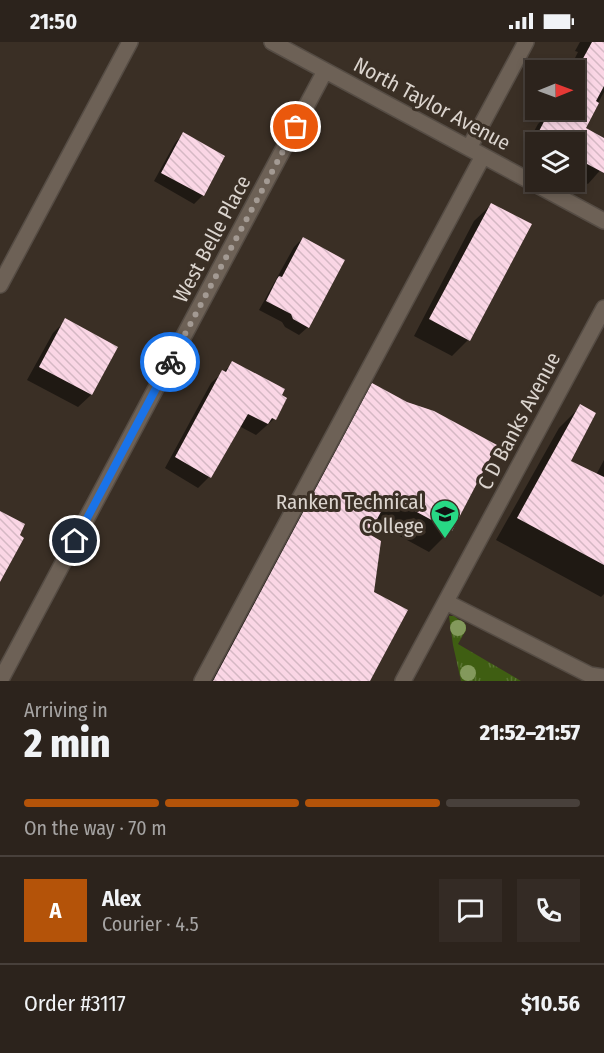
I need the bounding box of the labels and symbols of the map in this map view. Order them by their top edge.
street label: North Taylor Avenue [349,52,515,156]
north arrow [525,60,585,120]
pin [270,101,321,152]
street label: West Belle Place [168,171,256,307]
courier [140,332,200,392]
street label: C D Banks Avenue [472,348,566,494]
place label: Ranken Technical College [276,489,424,539]
school or university icon: Ranken Technical College [429,498,461,540]
pin [49,515,100,566]

